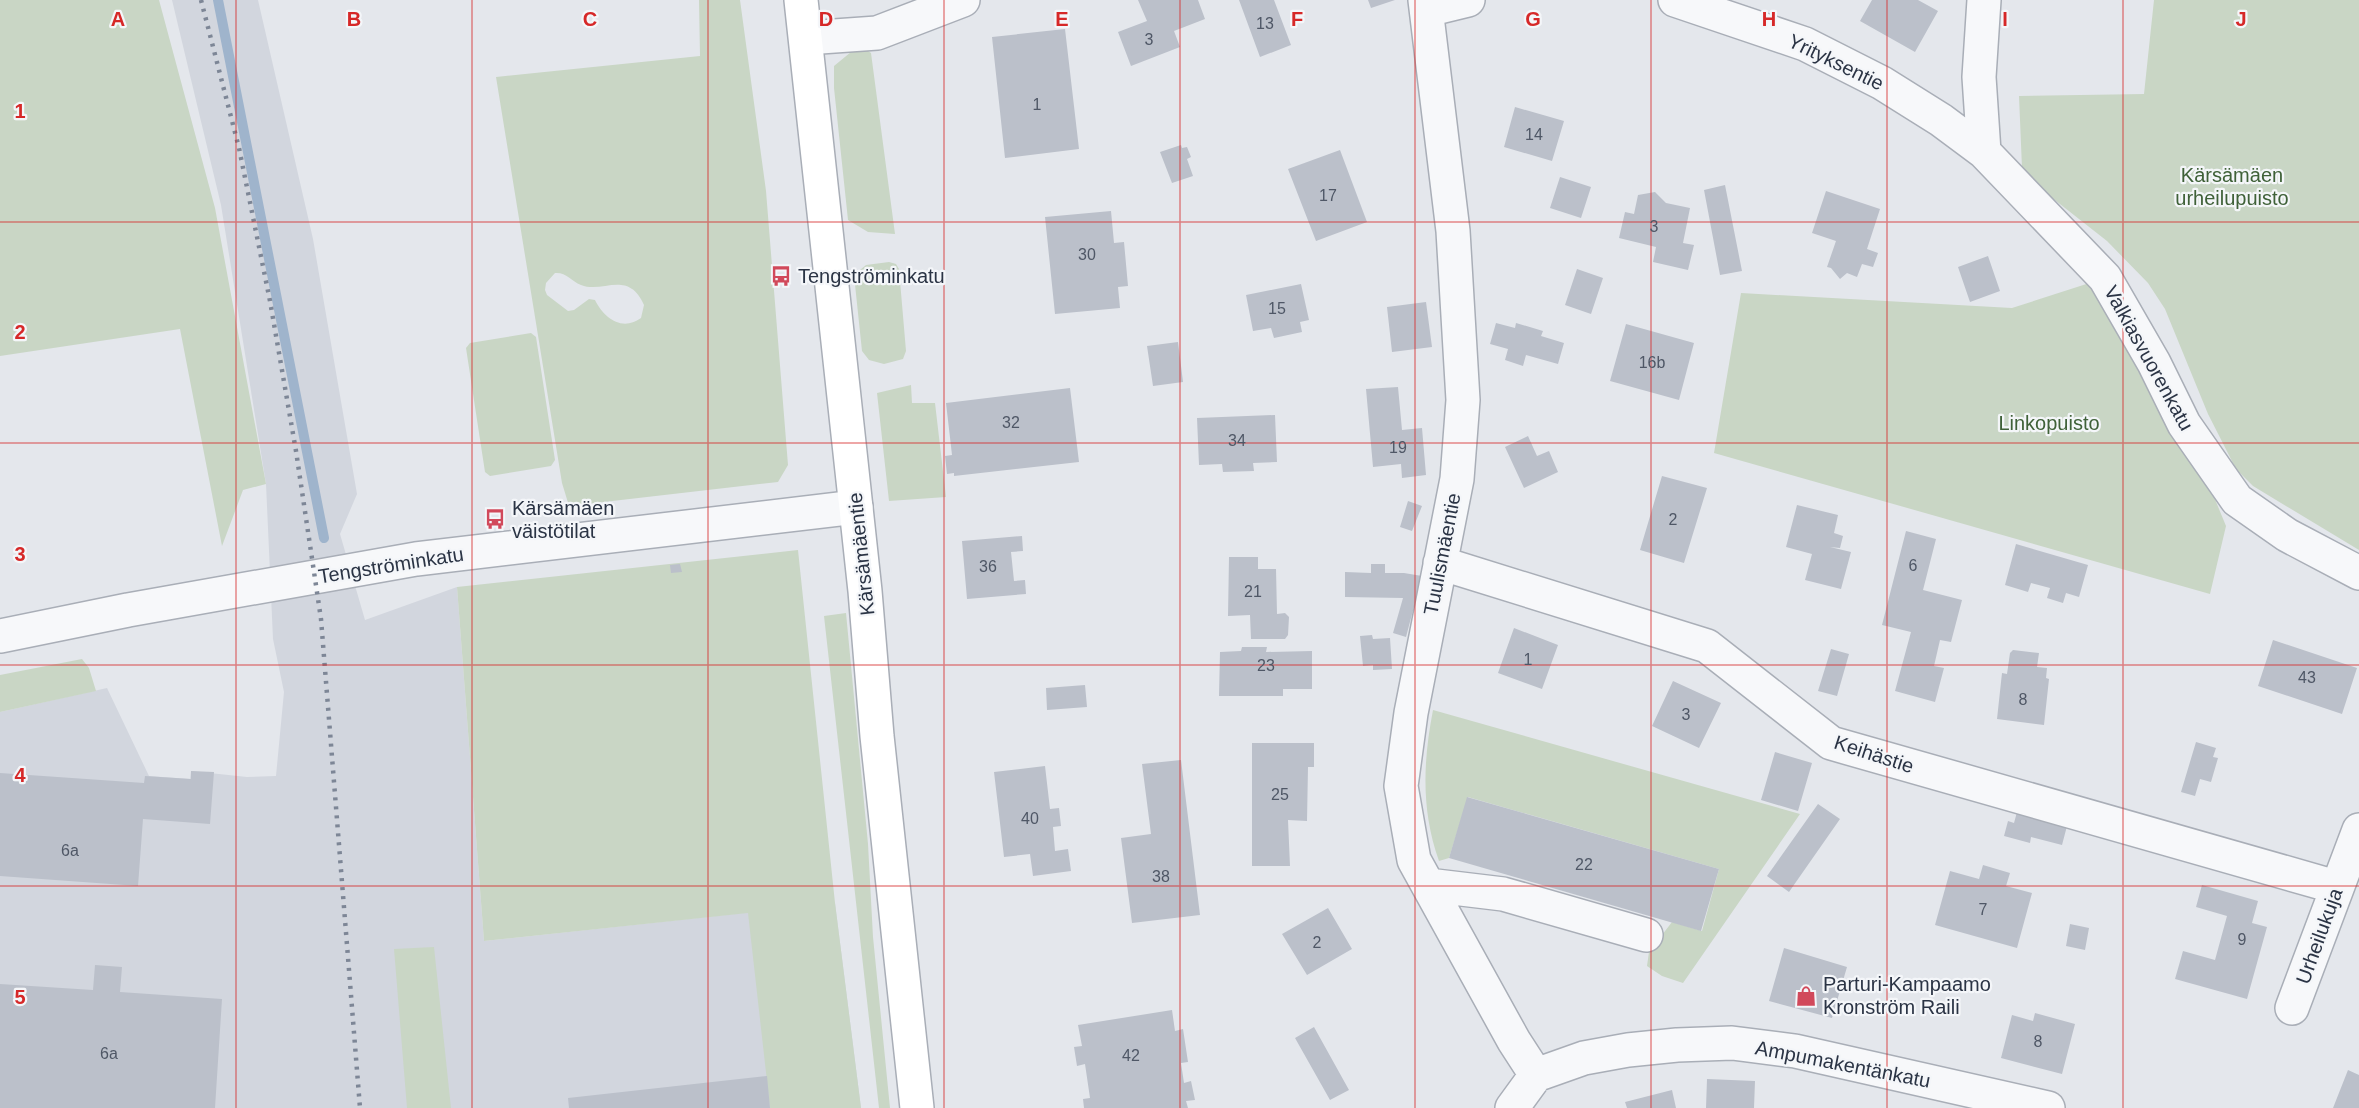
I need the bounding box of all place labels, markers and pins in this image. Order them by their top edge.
bus stop icon: Tengströminkatu [769,264,793,288]
place label: Tengströminkatu [798,265,945,287]
place label: Kärsämäen väistötilat [512,497,614,542]
bus stop icon: Kärsämäen väistötilat [483,507,507,531]
place label: Parturi-Kampaamo Kronström Raili [1823,973,1991,1018]
shop icon: Parturi-Kampaamo Kronström Raili [1794,984,1818,1008]

